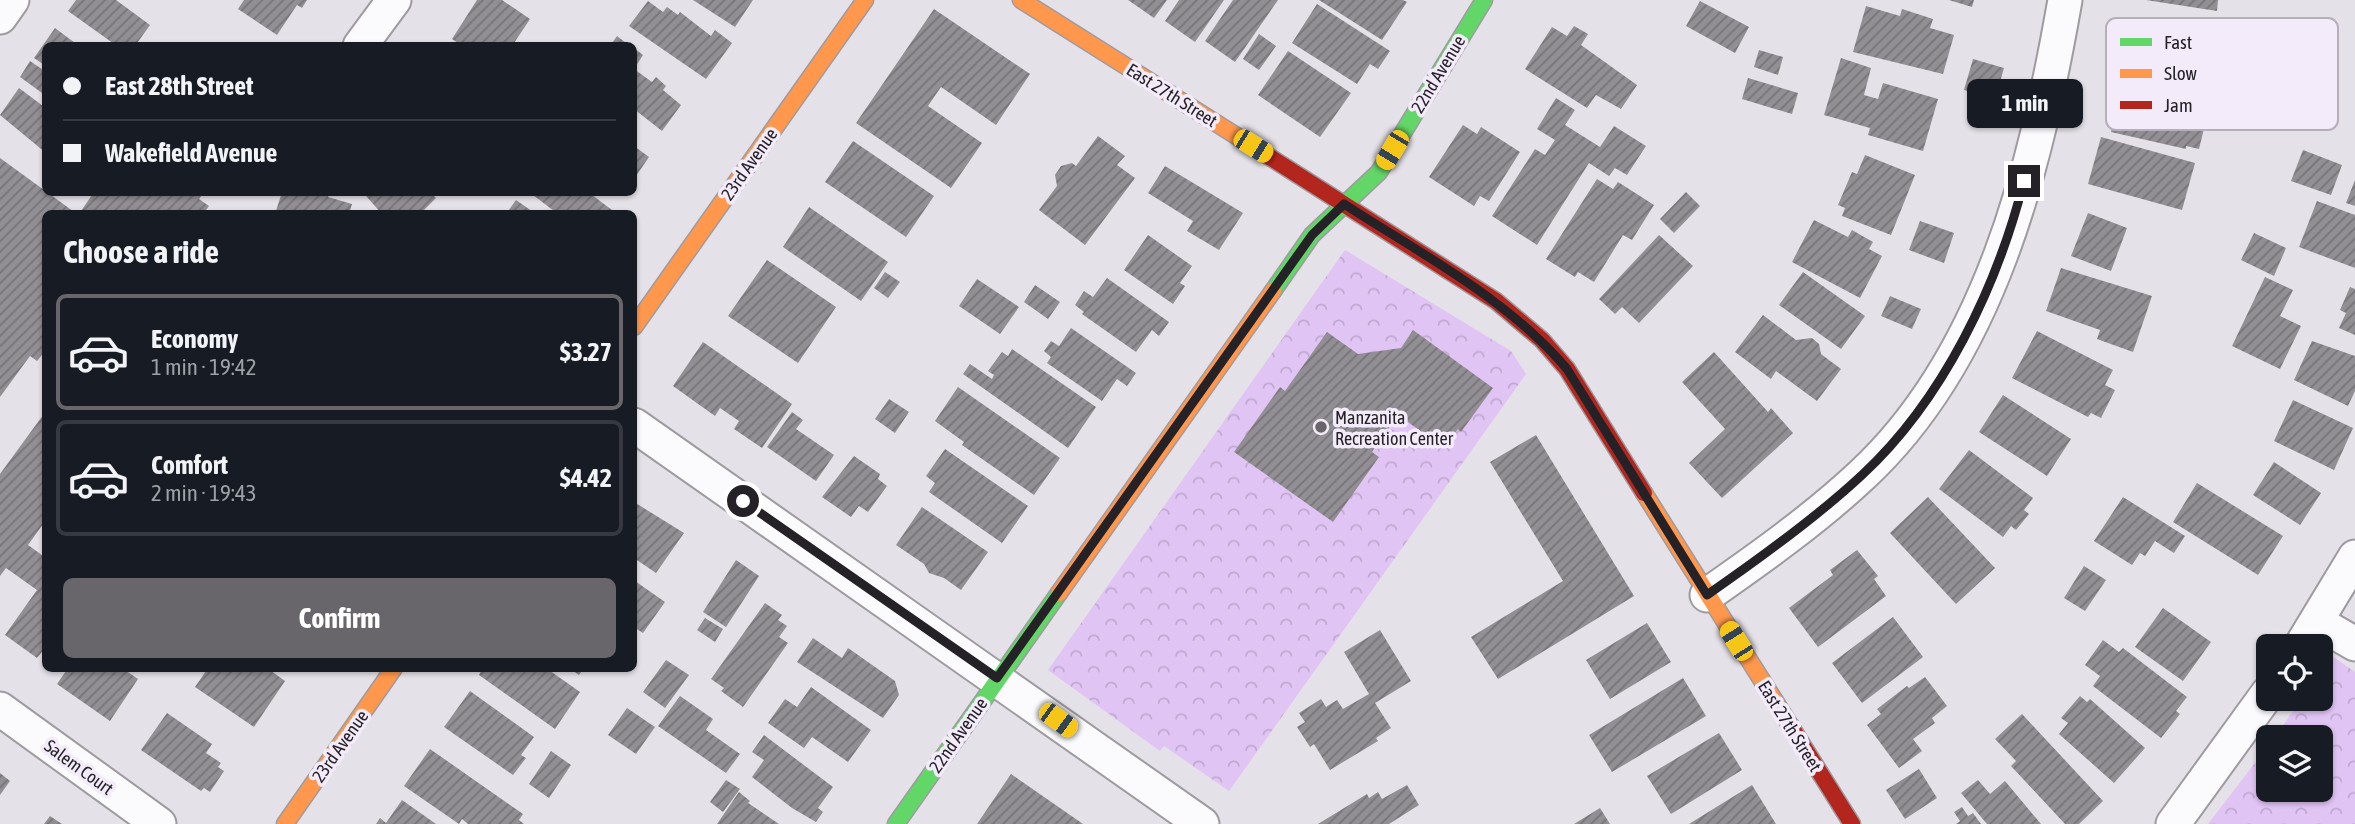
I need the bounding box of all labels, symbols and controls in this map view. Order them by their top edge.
legend [2106,18,2338,130]
text: Fast [2164,31,2192,53]
street label: 22nd Avenue [1407,32,1469,116]
street label: East 27th Street [1123,59,1221,131]
text: Slow [2164,62,2198,84]
text: East 28th Street [105,71,254,101]
callout: 1 min [1966,80,2082,128]
text: 1 min [2002,90,2048,116]
text: Jam [2164,94,2193,116]
street label: 23rd Avenue [717,124,781,204]
car [1230,126,1277,166]
car [1373,127,1412,173]
text: Wakefield Avenue [105,138,277,168]
route end [2008,165,2040,197]
text: Choose a ride [63,233,219,270]
icon: car [67,321,130,384]
text: Economy [151,324,238,354]
text: $3.27 [560,337,612,367]
text: 1 min · 19:42 [151,354,257,380]
place label: Manzanita Recreation Center [1335,407,1454,449]
marker: Manzanita Recreation Center [1313,419,1329,435]
icon: car [67,447,130,510]
text: Comfort [151,450,228,480]
text: $4.42 [560,463,612,493]
text: 2 min · 19:43 [151,480,257,506]
route start [727,485,759,517]
button: Confirm [63,578,616,658]
car [1716,618,1757,664]
map controls [2256,634,2333,802]
button: locate [2256,634,2333,711]
street label: East 27th Street [1754,677,1826,775]
street label: 22nd Avenue [925,694,991,776]
car [1035,699,1082,741]
street label: 23rd Avenue [308,706,372,786]
button: layers [2256,725,2333,802]
street label: Salem Court [41,735,117,799]

